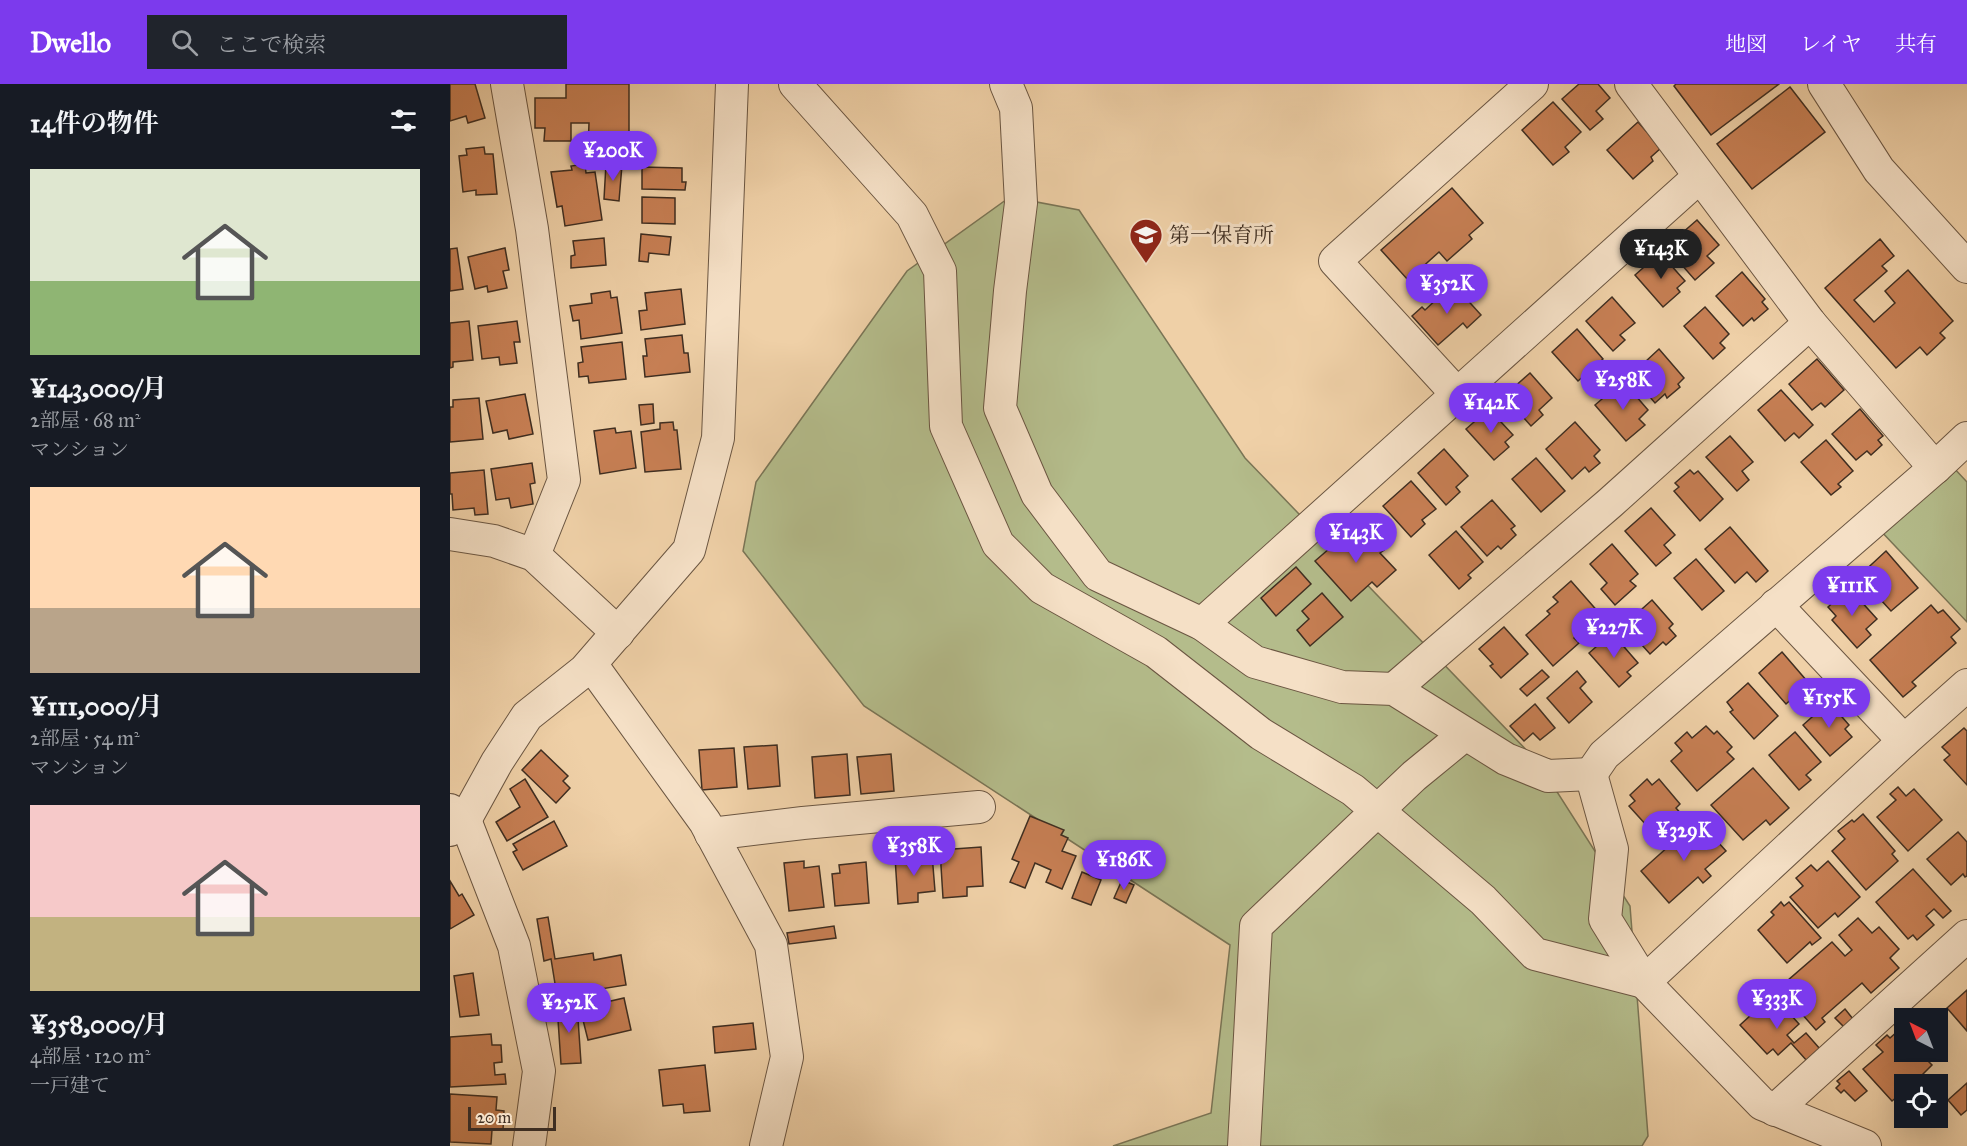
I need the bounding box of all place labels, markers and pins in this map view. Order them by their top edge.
pin: ¥200K [571,131,655,182]
school or university icon: 第一保育所 [1128,217,1164,264]
place label: 第一保育所 [1169,222,1274,248]
pin: ¥143K [1619,229,1703,280]
pin: ¥352K [1405,264,1489,315]
pin: ¥258K [1581,360,1665,411]
pin: ¥142K [1449,383,1533,434]
pin: ¥143K [1314,513,1398,564]
pin: ¥111K [1810,566,1894,617]
pin: ¥227K [1572,608,1656,659]
pin: ¥155K [1787,678,1871,729]
pin: ¥329K [1642,811,1726,862]
pin: ¥358K [872,826,956,877]
pin: ¥186K [1082,840,1166,891]
pin: ¥333K [1735,979,1819,1030]
pin: ¥252K [527,983,611,1034]

